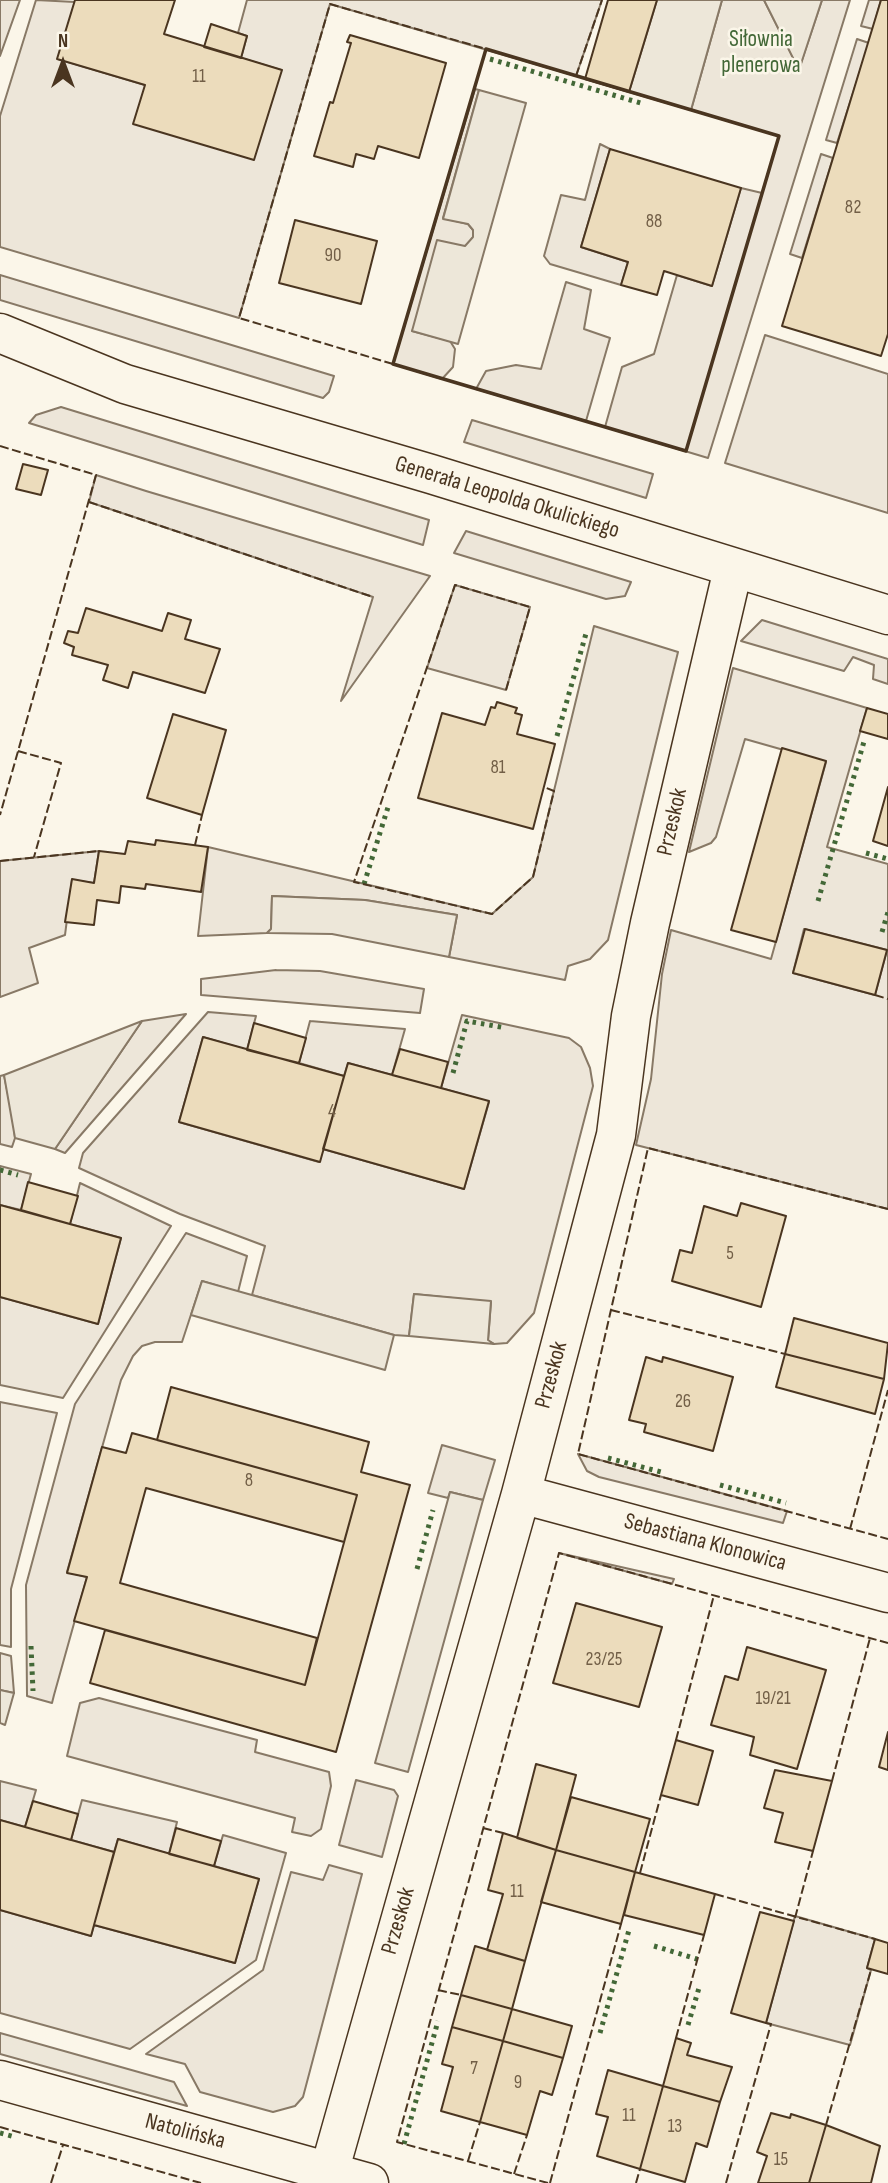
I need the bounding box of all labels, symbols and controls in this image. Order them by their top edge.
park label: Siłownia plenerowa [721,26,801,80]
north arrow [28,28,98,98]
text: N [58,30,68,53]
house number: 11 [192,66,206,88]
house number: 82 [845,197,861,219]
house number: 88 [646,211,662,233]
house number: 90 [325,245,341,267]
street label: Generała Leopolda Okulickiego [391,451,623,545]
house number: 81 [491,757,505,779]
street label: Przeskok [652,786,694,858]
house number: 4 [328,1101,336,1123]
house number: 5 [726,1243,734,1265]
street label: Przeskok [530,1338,574,1412]
house number: 26 [675,1391,691,1413]
house number: 8 [245,1470,253,1492]
street label: Sebastiana Klonowica [621,1508,789,1578]
house number: 23/25 [586,1649,622,1671]
house number: 19/21 [755,1688,791,1710]
house number: 11 [510,1881,524,1903]
street label: Przeskok [376,1884,422,1958]
house number: 7 [470,2058,478,2080]
house number: 9 [514,2072,522,2094]
house number: 11 [622,2105,636,2127]
street label: Natolińska [142,2108,228,2156]
house number: 13 [668,2116,682,2138]
house number: 15 [774,2149,788,2171]

